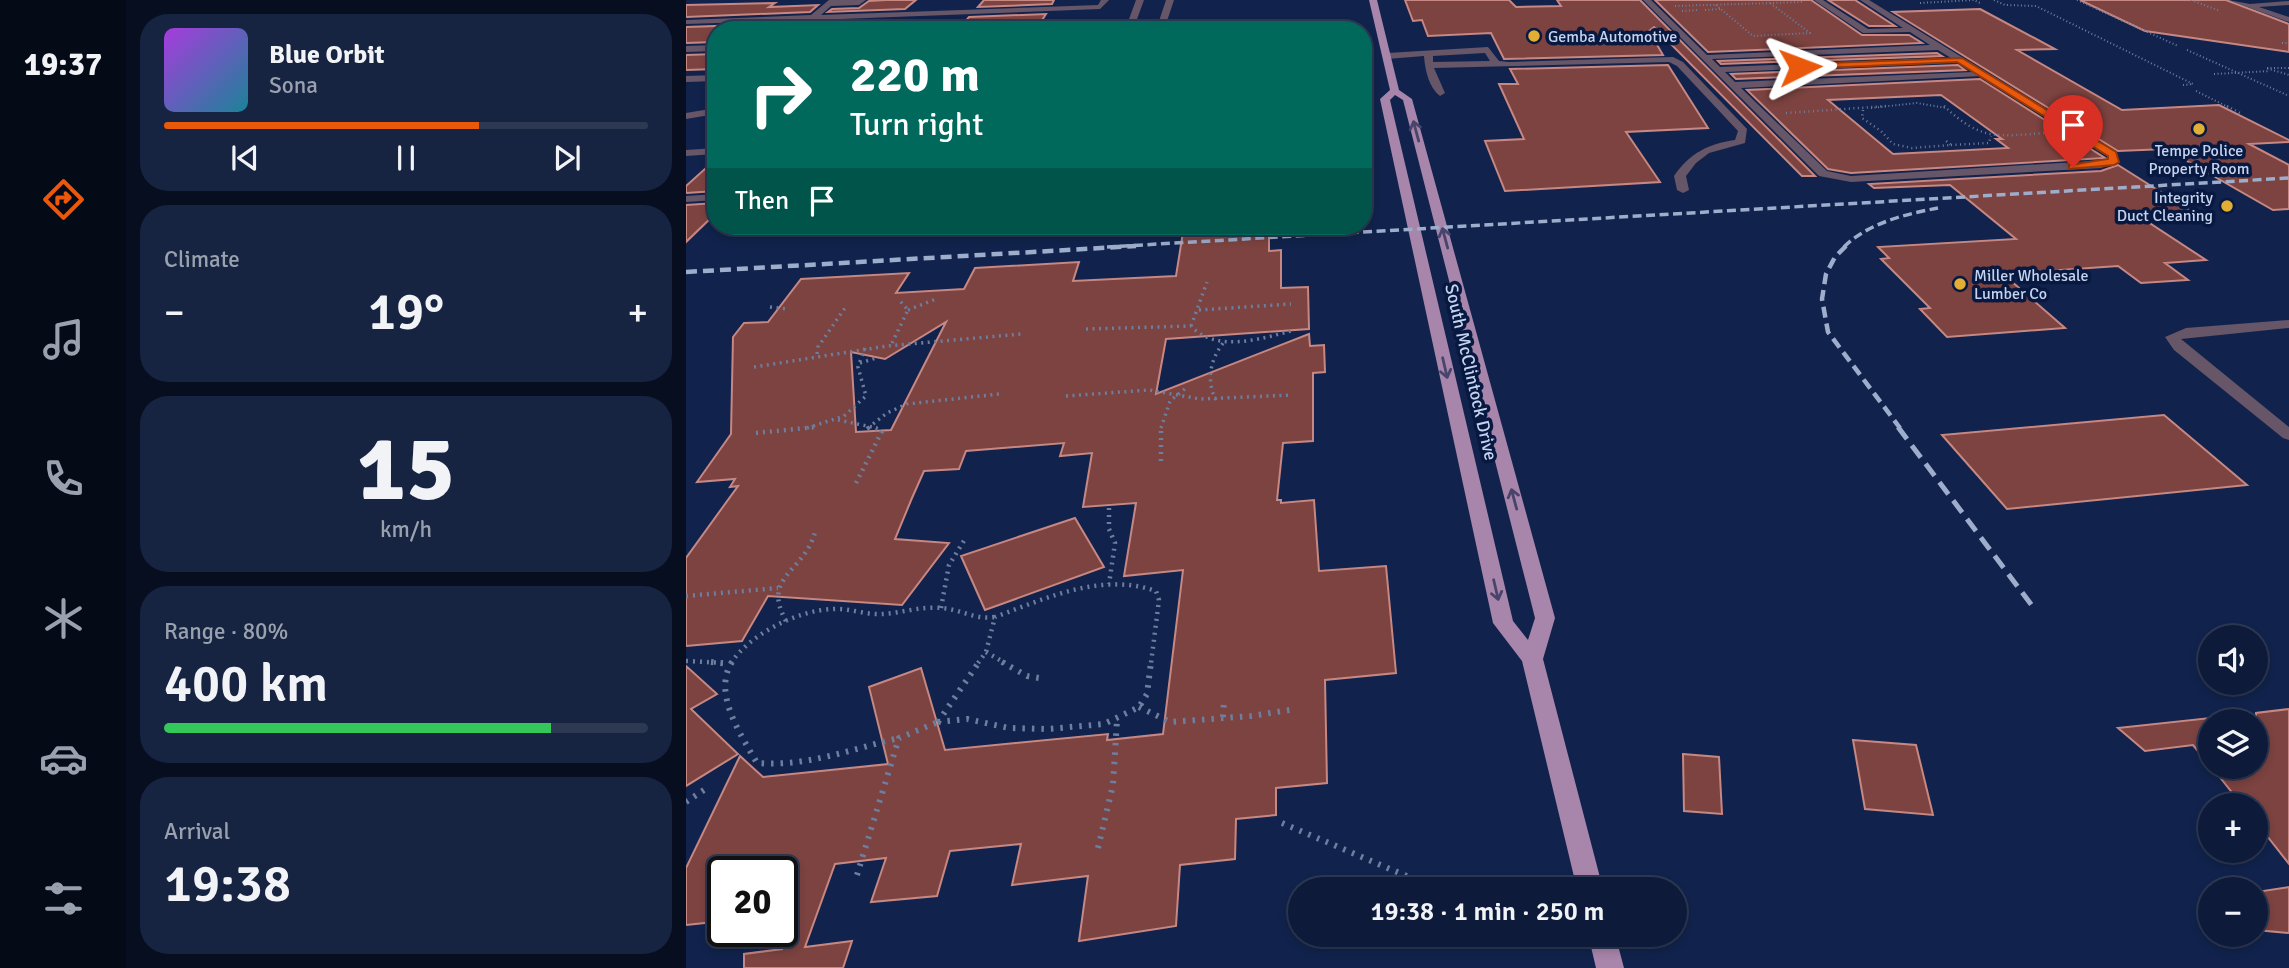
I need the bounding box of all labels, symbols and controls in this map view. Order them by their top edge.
place label: Gemba Automotive [1548,27,1677,47]
marker: Gemba Automotive [1526,28,1542,44]
position arrow [1763,30,1837,104]
text: Blue Orbit [269,39,385,71]
text: 19:37 [24,45,102,84]
text: 220 m [850,45,980,105]
icon: right [735,49,826,140]
text: Sona [269,71,318,100]
pin [2043,95,2103,167]
text: Turn right [850,105,983,144]
icon: arrive [2054,106,2092,144]
one-way arrow [1409,120,1422,142]
marker: Tempe Police Property Room [2191,121,2207,137]
icon: previous [226,139,264,177]
icon: pause [387,139,425,177]
icon: next [548,139,586,177]
place label: Tempe Police Property Room [2149,141,2249,179]
icon: directions [39,175,88,224]
icon: arrive [803,182,841,220]
text: Then [735,185,789,217]
place label: Integrity Duct Cleaning [2117,188,2214,226]
marker: Integrity Duct Cleaning [2219,198,2235,214]
one-way arrow [1438,227,1451,250]
text: Climate [164,245,240,274]
place label: Miller Wholesale Lumber Co [1974,266,2089,304]
marker: Miller Wholesale Lumber Co [1952,276,1968,292]
text: 19° [368,280,444,344]
street label: South McClintock Drive [1440,282,1502,462]
text: − [164,289,185,336]
text: + [627,289,648,336]
icon: music [39,315,88,364]
one-way arrow [1440,357,1453,379]
text: 15 [357,413,455,526]
icon: phone [39,454,88,503]
one-way arrow [1507,488,1520,511]
text: km/h [380,515,432,544]
one-way arrow [1489,578,1503,601]
icon: climate [39,594,88,643]
text: Range · 80% [164,617,288,646]
map controls [2198,625,2268,947]
button: sound [2198,625,2268,695]
text: 400 km [164,652,328,716]
button: layers [2198,709,2268,779]
icon: car [39,734,88,783]
button: + [2198,793,2268,863]
text: Arrival [164,817,230,846]
text: 19:38 [164,852,291,916]
speed limit sign: 20 [707,856,798,947]
icon: filters [39,874,88,923]
button: − [2198,877,2268,947]
text: 19:38 · 1 min · 250 m [1371,896,1604,928]

